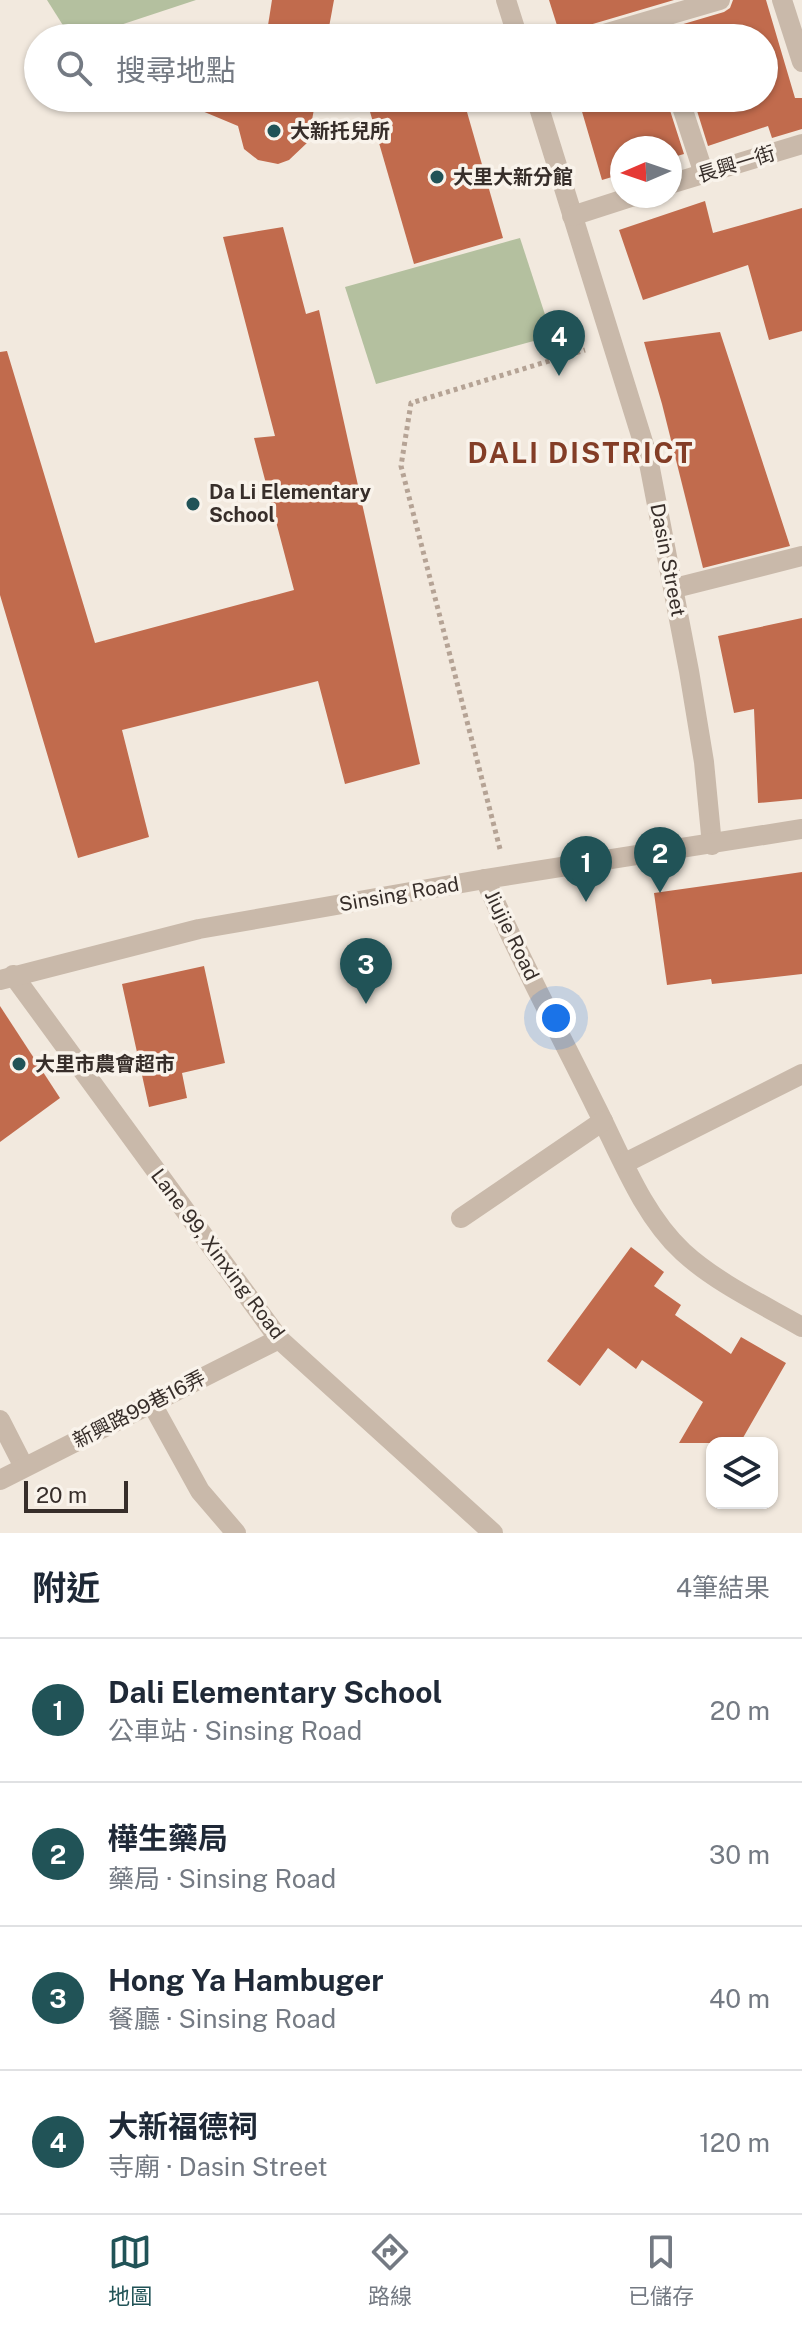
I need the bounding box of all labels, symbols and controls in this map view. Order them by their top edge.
search box [24,24,778,112]
icon: search [52,46,96,90]
text: 搜尋地點 [116,52,236,88]
place label: 大新托兒所 [290,119,390,143]
marker: 大新托兒所 [265,122,283,140]
north arrow [610,136,682,208]
street label: 長興一街 [694,141,778,187]
place label: 大里大新分館 [453,165,573,189]
marker: 大里大新分館 [428,168,446,186]
pin: 4 [533,310,585,376]
district label: DALI DISTRICT [467,436,695,469]
place label: Da Li Elementary School [209,480,371,527]
marker: Da Li Elementary School [184,495,202,513]
street label: Dasin Street [645,501,691,619]
pin: 2 [634,827,686,893]
pin: 1 [560,836,612,902]
street label: Sinsing Road [337,872,461,916]
street label: Jiujie Road [480,886,544,984]
pin: 3 [340,938,392,1004]
your location [536,998,576,1038]
place label: 大里市農會超市 [35,1052,175,1076]
marker: 大里市農會超市 [10,1055,28,1073]
street label: Lane 99, Xinxing Road [146,1164,290,1344]
street label: 新興路99巷16弄 [69,1365,209,1453]
map controls [706,1437,778,1509]
button: layers [706,1437,778,1509]
scale bar [24,1477,128,1513]
text: 20 m [36,1482,87,1508]
text: 附近 [32,1568,100,1608]
text: 4筆結果 [676,1572,770,1603]
text: Dali Elementary School [108,1674,442,1710]
text: 1 [52,1695,64,1726]
text: 20 m [710,1695,770,1726]
text: 公車站 · Sinsing Road [108,1715,362,1746]
text: 樺生藥局 [108,1820,228,1856]
text: 2 [50,1839,66,1870]
text: 30 m [709,1839,770,1870]
text: 藥局 · Sinsing Road [108,1863,336,1894]
text: Hong Ya Hambuger [108,1962,384,1998]
text: 3 [49,1983,67,2014]
text: 40 m [709,1983,770,2014]
text: 餐廳 · Sinsing Road [108,2003,336,2034]
text: 大新福德祠 [108,2108,258,2144]
text: 4 [49,2127,67,2158]
text: 120 m [699,2127,770,2158]
text: 寺廟 · Dasin Street [108,2151,328,2182]
tab: 地圖 [108,2230,152,2310]
tab: 路線 [368,2230,412,2310]
tab: 已儲存 [628,2230,694,2310]

